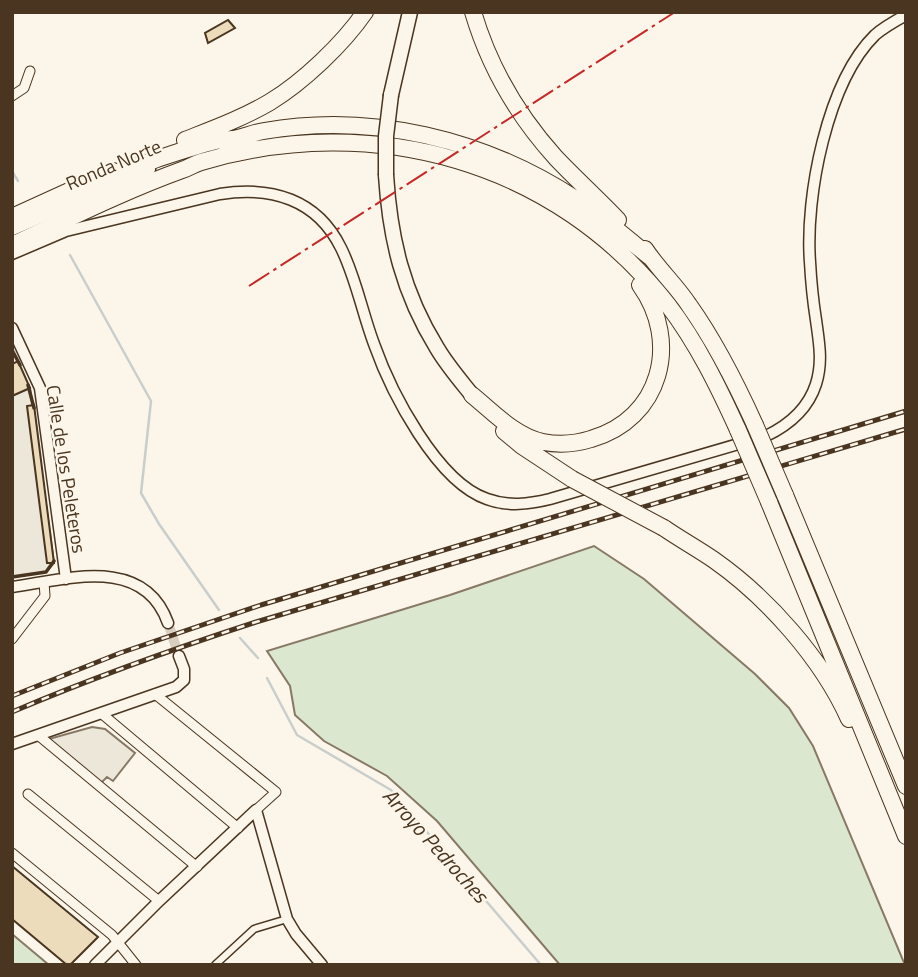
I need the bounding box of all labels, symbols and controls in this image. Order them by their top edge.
street label: Ronda Norte [61,131,165,197]
street label: Calle de los Peleteros [39,383,95,555]
water label: Arroyo Pedroches [376,780,498,911]

